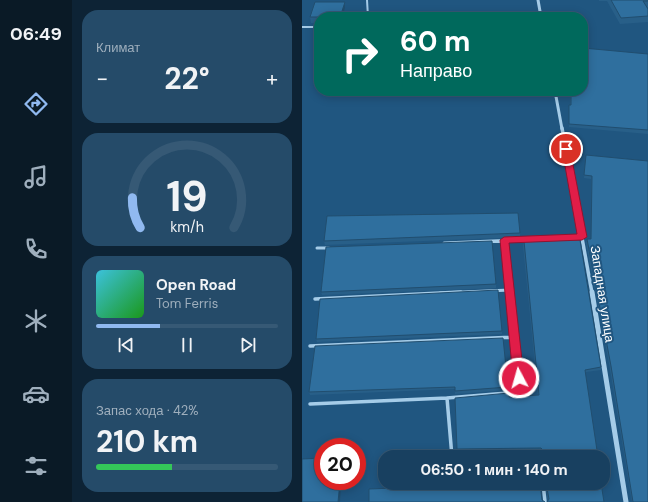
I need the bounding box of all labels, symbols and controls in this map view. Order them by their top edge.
text: 06:49 [10,22,62,46]
text: 60 m [400,23,470,60]
icon: right [334,28,386,80]
text: Климат [96,39,140,56]
text: 22° [164,59,210,98]
text: Направо [400,59,472,83]
text: − [96,64,108,93]
text: + [266,64,278,93]
icon: directions [22,90,50,118]
pin [549,132,583,166]
icon: arrive [555,138,577,160]
icon: music [22,163,50,191]
text: 19 [166,169,208,223]
text: km/h [170,217,204,235]
icon: phone [22,235,50,263]
street label: Западная улица [586,245,619,344]
text: Open Road [156,275,236,295]
text: Tom Ferris [156,295,218,312]
icon: climate [22,307,50,335]
icon: previous [115,334,137,356]
icon: pause [176,334,198,356]
icon: next [237,334,259,356]
position arrow [498,357,540,399]
icon: car [22,380,50,408]
text: Запас хода · 42% [96,402,199,419]
text: 210 km [96,422,198,461]
speed limit sign: 20 [314,438,366,490]
icon: filters [22,452,50,480]
text: 06:50 · 1 мин · 140 m [420,460,568,480]

